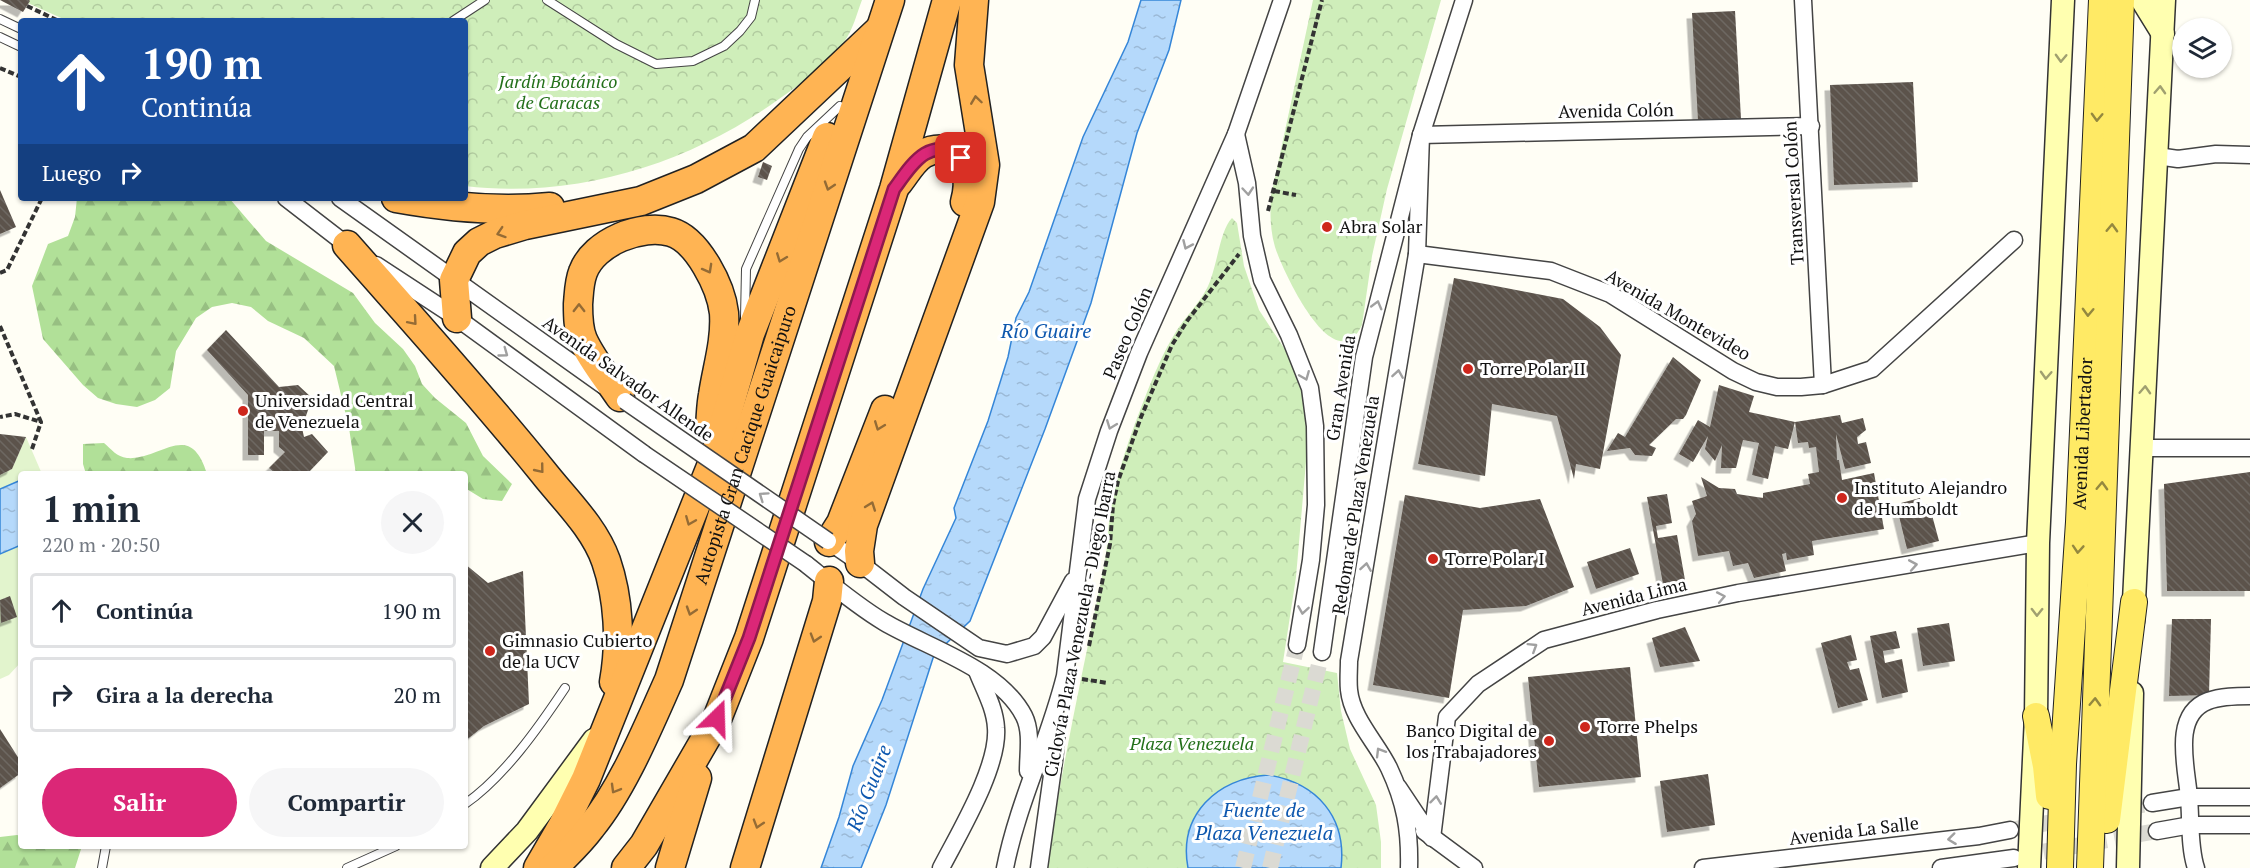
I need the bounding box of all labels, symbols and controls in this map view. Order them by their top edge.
map controls [2172,18,2232,78]
button: layers [2172,18,2232,78]
text: 190 m [141,35,262,91]
icon: ahead [42,42,120,120]
one-way arrow [2054,54,2067,63]
park label: Jardín Botánico de Caracas [498,69,617,114]
one-way arrow [2153,86,2166,95]
text: Continúa [141,89,252,125]
one-way arrow [970,95,983,105]
street label: Avenida Colón [1558,97,1674,123]
one-way arrow [2090,113,2103,122]
street label: Transversal Colón [1777,120,1809,265]
pin [935,132,986,183]
icon: arrive [944,141,977,174]
icon: right [114,156,147,189]
text: Luego [42,158,102,187]
one-way arrow [824,180,837,191]
one-way arrow [1241,187,1254,196]
place label: Abra Solar [1339,214,1423,238]
marker: Abra Solar [1320,220,1334,234]
one-way arrow [2106,224,2119,233]
one-way arrow [496,226,507,238]
one-way arrow [1182,239,1194,250]
one-way arrow [775,252,788,263]
one-way arrow [701,263,712,274]
street label: Avenida Montevideo [1602,263,1755,365]
street label: Paseo Colón [1097,282,1157,382]
one-way arrow [1370,300,1383,310]
street label: Autopista Gran Cacique Guaicaipuro [688,302,801,587]
one-way arrow [573,304,585,313]
one-way arrow [2082,307,2095,316]
street label: Avenida Salvador Allende [538,310,719,446]
one-way arrow [406,314,417,325]
water label: Río Guaire [1000,317,1091,344]
street label: Gran Avenida [1320,333,1360,443]
one-way arrow [498,346,509,357]
place label: Torre Polar II [1480,356,1586,380]
street label: Avenida Libertador [2067,357,2097,510]
marker: Torre Polar II [1461,362,1475,376]
one-way arrow [1298,369,1310,380]
one-way arrow [1391,370,1403,379]
one-way arrow [2040,370,2053,379]
one-way arrow [2138,385,2151,394]
place label: Universidad Central de Venezuela [255,388,414,433]
street label: Redoma de Plaza Venezuela [1326,394,1384,616]
marker: Universidad Central de Venezuela [236,404,250,418]
one-way arrow [1106,419,1119,430]
one-way arrow [873,420,886,431]
one-way arrow [533,462,544,473]
street label: Ciclovía Plaza Venezuela - Diego Ibarra [1038,469,1121,779]
place label: Instituto Alejandro de Humboldt [1854,475,2007,520]
one-way arrow [2096,482,2109,491]
text: 1 min [42,485,140,532]
button: close [381,491,444,554]
marker: Instituto Alejandro de Humboldt [1835,491,1849,505]
one-way arrow [758,492,769,503]
one-way arrow [863,501,876,512]
one-way arrow [684,515,697,526]
text: 220 m · 20:50 [42,531,160,558]
one-way arrow [2071,544,2084,553]
place label: Torre Polar I [1445,546,1545,570]
marker: Torre Polar I [1426,552,1440,566]
one-way arrow [1908,559,1917,571]
one-way arrow [1359,562,1372,572]
street label: Avenida Lima [1578,571,1689,621]
one-way arrow [1715,591,1725,604]
icon: ahead [45,594,78,627]
text: Continúa [96,596,193,625]
text: 190 m [381,596,441,625]
one-way arrow [686,605,699,616]
one-way arrow [1297,605,1310,615]
one-way arrow [2031,607,2043,616]
place label: Gimnasio Cubierto de la UCV [502,628,652,673]
one-way arrow [810,632,822,643]
one-way arrow [1527,643,1537,655]
marker: Gimnasio Cubierto de la UCV [483,644,497,658]
icon: right [45,678,78,711]
text: Gira a la derecha [96,680,274,709]
text: 20 m [393,680,441,709]
position arrow [685,686,749,750]
one-way arrow [2089,697,2101,706]
place label: Torre Phelps [1597,714,1698,738]
place label: Banco Digital de los Trabajadores [1406,718,1537,763]
marker: Torre Phelps [1578,720,1592,734]
park label: Plaza Venezuela [1129,731,1254,755]
marker: Banco Digital de los Trabajadores [1542,734,1556,748]
water label: Río Guaire [839,741,897,836]
one-way arrow [1376,748,1388,758]
button: Salir [42,768,237,837]
button: Compartir [249,768,444,837]
one-way arrow [611,783,622,793]
one-way arrow [1430,795,1442,804]
water label: Fuente de Plaza Venezuela [1194,796,1333,846]
street label: Avenida La Salle [1788,810,1920,850]
one-way arrow [753,818,766,829]
one-way arrow [1947,832,1956,845]

